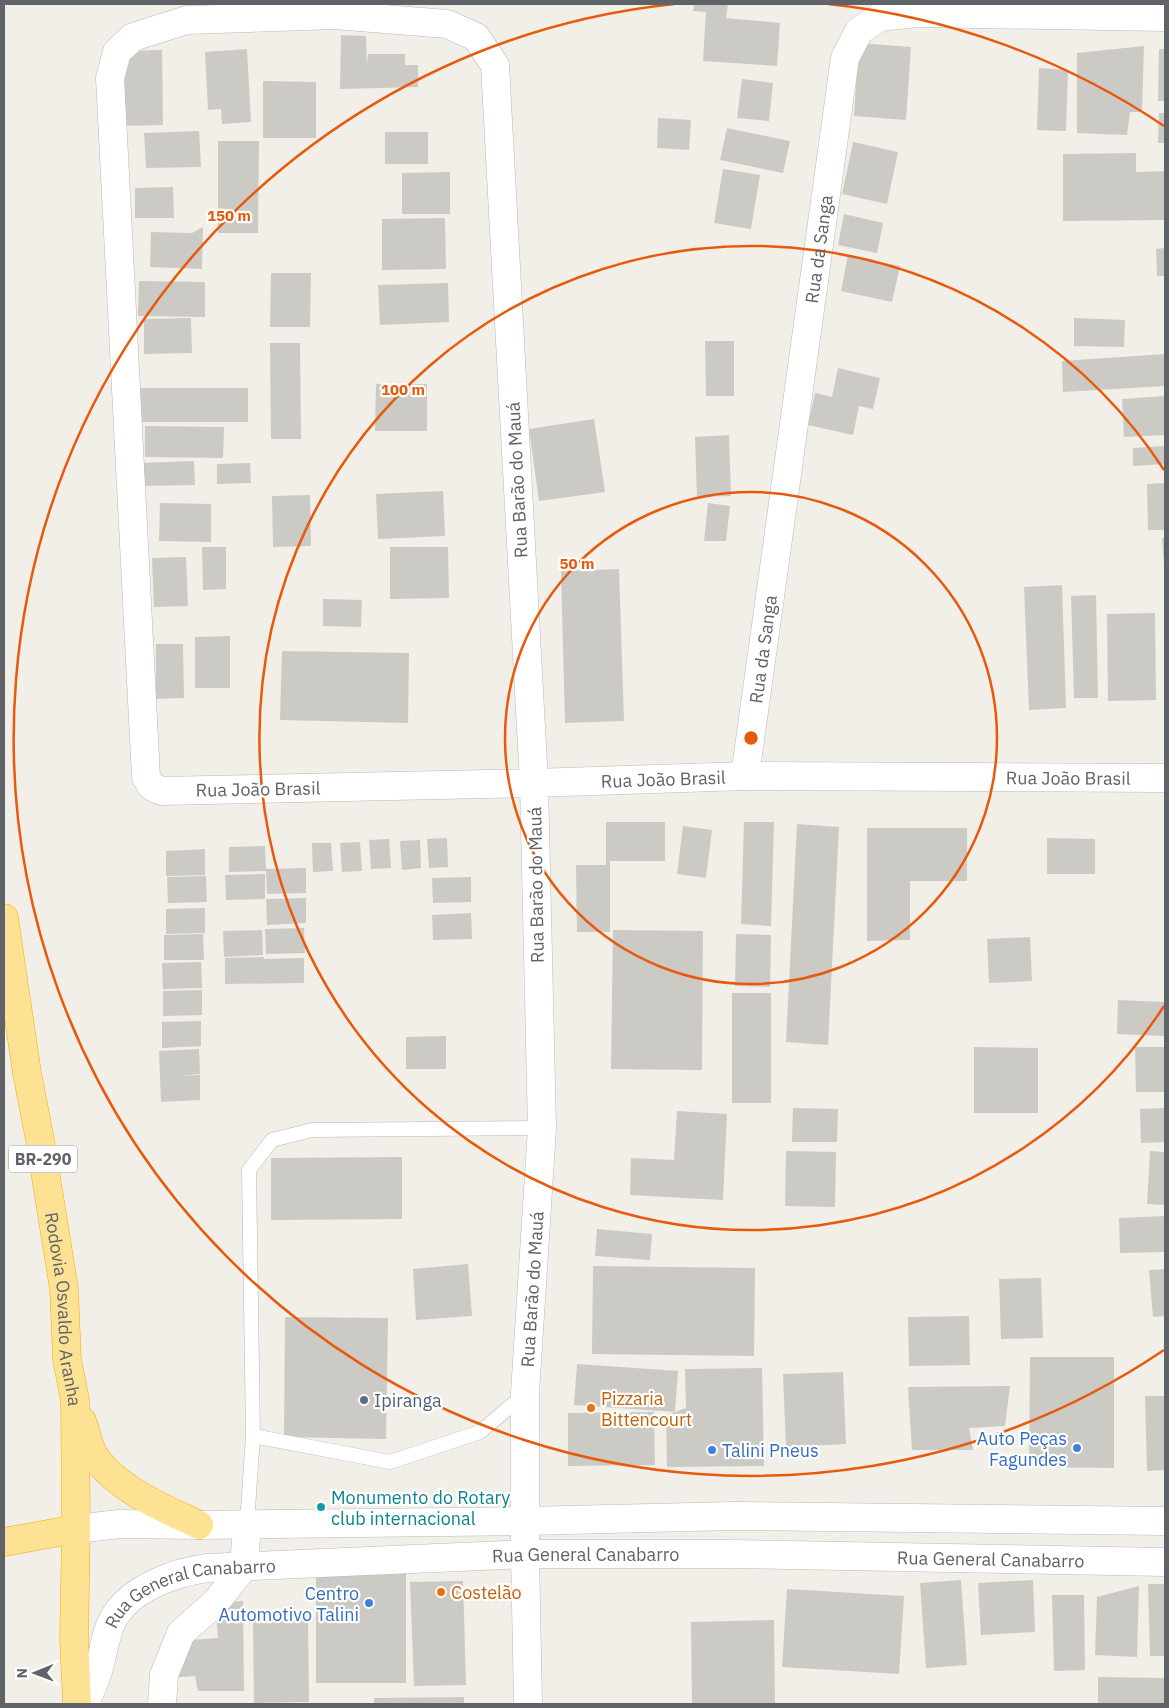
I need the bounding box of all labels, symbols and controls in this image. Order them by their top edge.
street label: Rua da Sanga [799,193,837,305]
text: 150 m [207,206,251,225]
text: 100 m [381,380,425,399]
street label: Rua Barão do Mauá [501,401,533,559]
text: 50 m [560,554,594,573]
street label: Rua da Sanga [744,593,782,705]
centre of rings [742,729,760,747]
street label: Rua João Brasil [600,765,726,792]
street label: Rua João Brasil [1006,766,1131,789]
street label: Rua João Brasil [195,776,321,802]
street label: Rua Barão do Mauá [523,806,549,963]
road number: BR-290 [9,1146,77,1172]
street label: Rodovia Osvaldo Aranha [40,1210,87,1407]
street label: Rua Barão do Mauá [515,1210,548,1368]
place label: Pizzaria Bittencourt [601,1387,692,1431]
place label: Ipiranga [374,1389,442,1412]
marker: Ipiranga [358,1394,370,1406]
marker: Pizzaria Bittencourt [585,1402,597,1414]
place label: Auto Peças Fagundes [977,1427,1067,1471]
place label: Talini Pneus [722,1439,819,1462]
marker: Auto Peças Fagundes [1071,1442,1083,1454]
marker: Talini Pneus [706,1444,718,1456]
place label: Monumento do Rotary club internacional [331,1486,510,1530]
marker: Monumento do Rotary club internacional [315,1501,327,1513]
street label: Rua General Canabarro [491,1543,679,1567]
street label: Rua General Canabarro [897,1546,1085,1572]
street label: Rua General Canabarro [99,1554,276,1632]
place label: Costelão [451,1581,522,1604]
place label: Centro Automotivo Talini [218,1582,359,1626]
marker: Costelão [435,1586,447,1598]
marker: Centro Automotivo Talini [363,1597,375,1609]
north arrow [10,1648,60,1698]
text: N [13,1668,31,1678]

